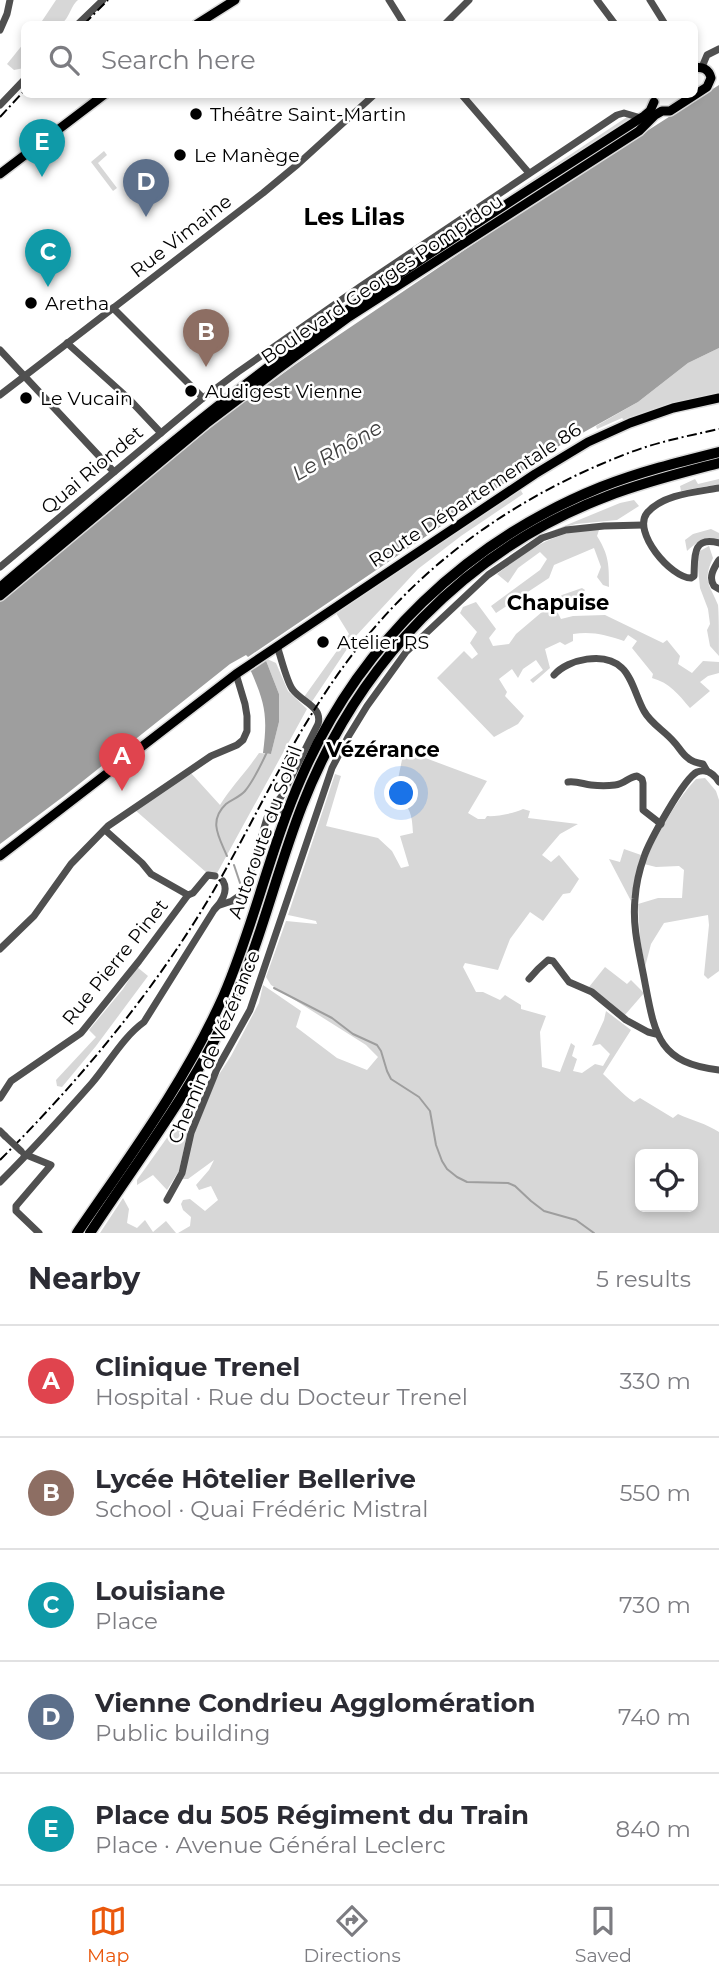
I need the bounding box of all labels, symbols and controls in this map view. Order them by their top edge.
search box [21,21,698,98]
icon: search [45,41,83,79]
text: Search here [101,44,256,76]
place label: Théâtre Saint-Martin [210,103,406,126]
marker: Théâtre Saint-Martin [188,106,204,122]
pin: E [19,119,65,177]
place label: Le Manège [194,144,300,167]
marker: Le Manège [172,147,188,163]
pin: D [123,159,169,217]
street label: Rue Vimaine [126,189,236,283]
street label: Boulevard Georges Pompidou [257,189,507,369]
district label: Les Lilas [303,203,405,231]
pin: C [25,229,71,287]
place label: Aretha [45,292,109,315]
marker: Aretha [23,295,39,311]
pin: B [183,309,229,367]
place label: Audigest Vienne [205,380,362,403]
marker: Audigest Vienne [183,383,199,399]
place label: Le Vucain [40,387,133,410]
marker: Le Vucain [18,390,34,406]
water label: Le Rhône [288,414,386,486]
street label: Route Départementale 86 [365,418,585,572]
street label: Quai Riondet [36,421,148,519]
district label: Chapuise [507,590,609,615]
place label: Atelier RS [337,631,429,654]
marker: Atelier RS [315,634,331,650]
pin: A [99,733,145,791]
district label: Vézérance [325,737,440,762]
street label: Autoroute du Soleil [223,742,307,922]
your location [384,776,418,810]
street label: Rue Pierre Pinet [57,894,173,1030]
street label: Chemin de Vézérance [163,947,265,1147]
map controls [635,1149,698,1212]
button: locate [635,1149,698,1212]
text: Nearby [28,1260,140,1297]
text: 5 results [596,1265,691,1293]
text: Clinique Trenel [95,1351,300,1383]
text: A [42,1367,60,1395]
text: 330 m [620,1367,691,1395]
text: Hospital · Rue du Docteur Trenel [95,1383,468,1411]
text: Lycée Hôtelier Bellerive [95,1463,416,1495]
text: B [42,1479,60,1507]
text: 550 m [619,1479,691,1507]
text: School · Quai Frédéric Mistral [95,1495,428,1523]
text: Louisiane [95,1575,225,1607]
text: C [43,1591,59,1619]
text: 730 m [619,1591,691,1619]
text: Place [95,1607,158,1635]
text: Vienne Condrieu Agglomération [95,1687,535,1719]
text: D [42,1703,61,1731]
text: 740 m [618,1703,691,1731]
text: Public building [95,1719,270,1747]
text: Place du 505 Régiment du Train [95,1799,529,1831]
text: E [43,1815,59,1843]
text: 840 m [615,1815,691,1843]
text: Place · Avenue Général Leclerc [95,1831,446,1859]
tab: Map [87,1902,129,1967]
tab: Directions [303,1902,401,1967]
tab: Saved [575,1902,632,1967]

